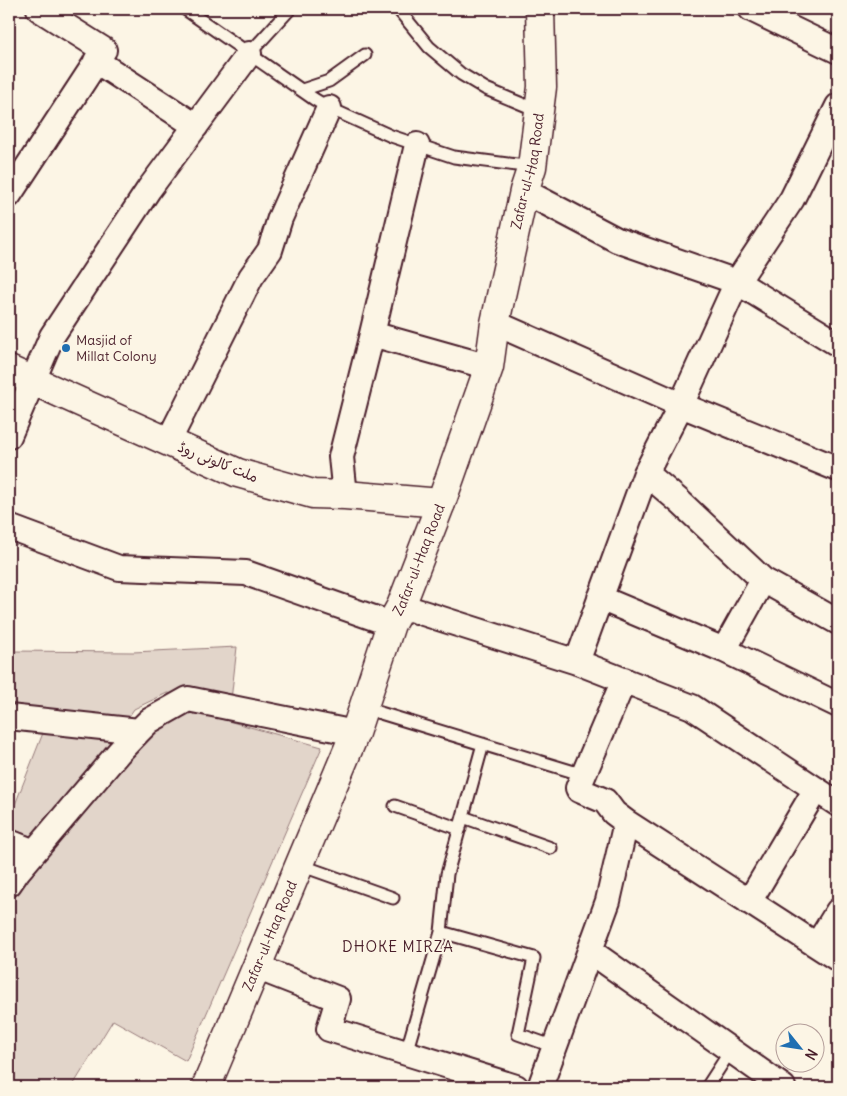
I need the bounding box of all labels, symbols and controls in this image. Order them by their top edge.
street label: Zafar-ul-Haq Road [507,112,548,231]
place label: Masjid of Millat Colony [76,331,157,365]
marker: Masjid of Millat Colony [60,342,72,354]
street label: ملت کالونی روڈ [175,438,261,487]
street label: Zafar-ul-Haq Road [388,501,449,619]
street label: Zafar-ul-Haq Road [238,878,301,994]
district label: DHOKE MIRZA [342,937,454,956]
north arrow [774,1024,824,1074]
text: N [801,1046,821,1063]

